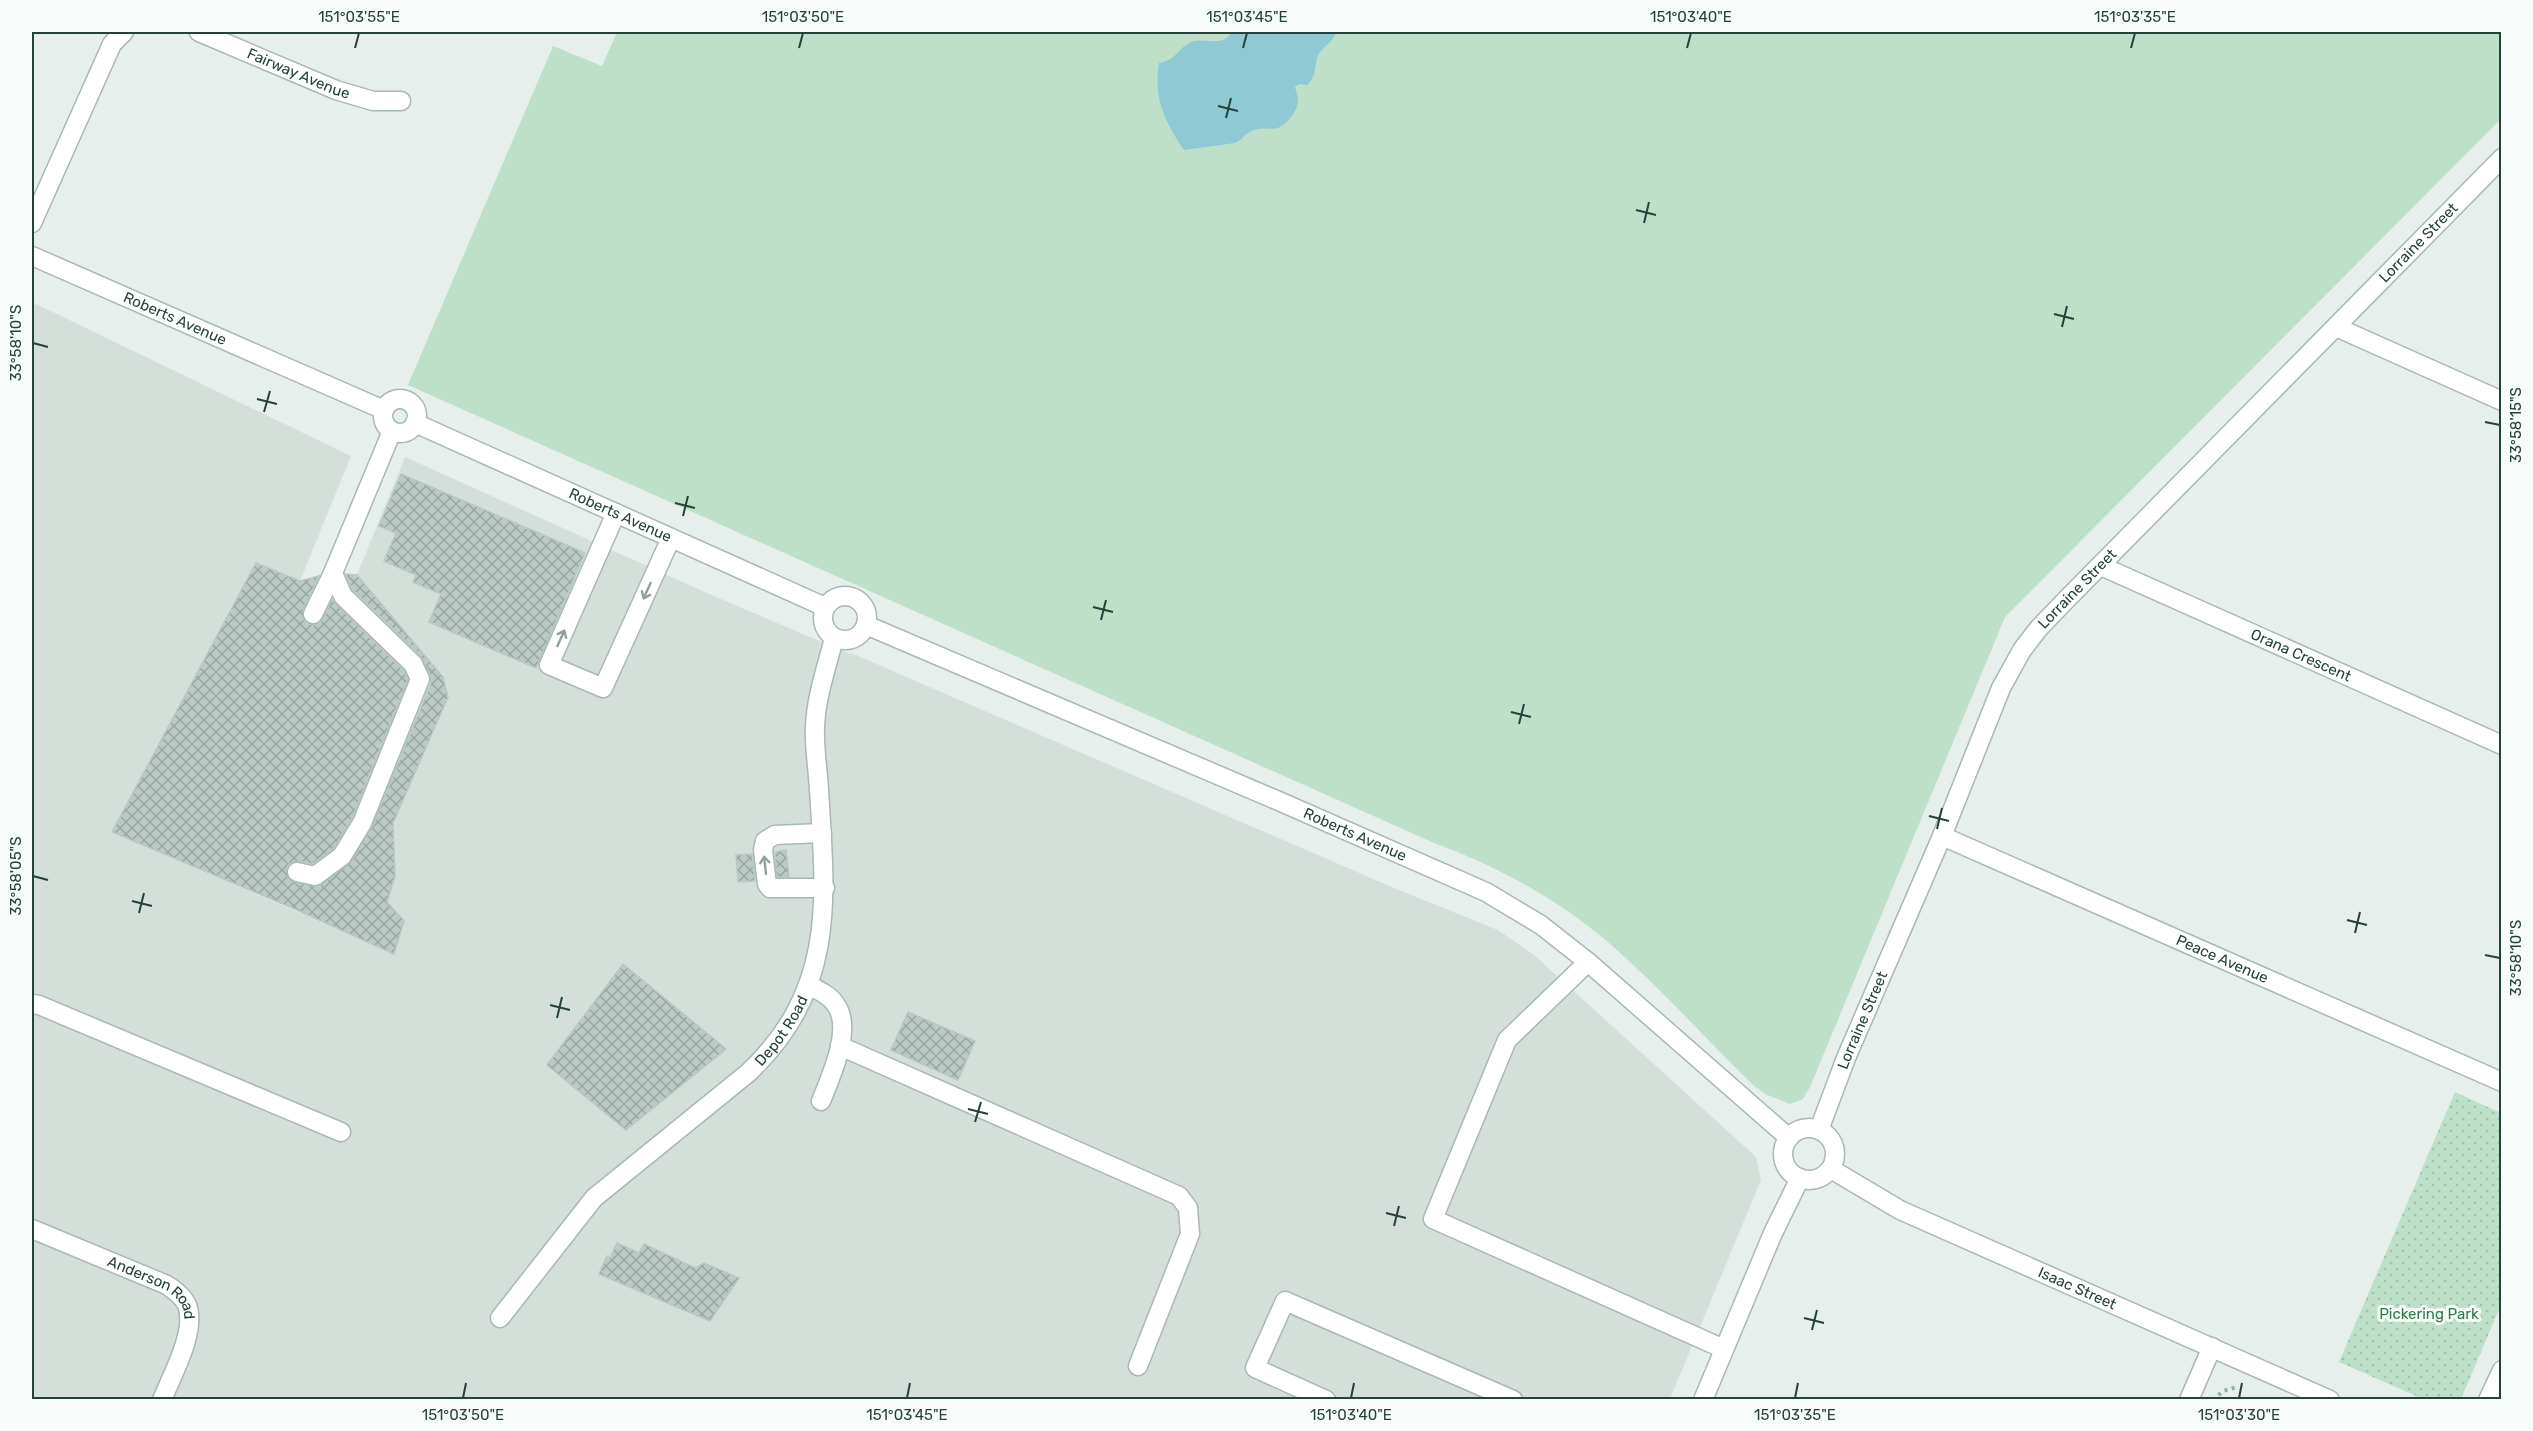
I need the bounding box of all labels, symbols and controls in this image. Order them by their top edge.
text: 151°03'55"E [318,8,400,26]
text: 151°03'50"E [762,8,844,26]
text: 151°03'45"E [1206,8,1288,26]
text: 151°03'40"E [1650,8,1732,26]
text: 151°03'35"E [2094,8,2176,26]
street label: Fairway Avenue [244,44,352,103]
street label: Lorraine Street [2375,199,2462,286]
street label: Roberts Avenue [121,288,229,349]
text: 33°58'10"S [7,305,25,381]
text: 33°58'15"S [2507,387,2525,463]
street label: Roberts Avenue [566,484,675,546]
street label: Lorraine Street [2034,545,2120,633]
one-way arrow [640,582,652,600]
street label: Orana Crescent [2248,625,2354,686]
one-way arrow [556,629,567,647]
street label: Roberts Avenue [1301,804,1409,865]
text: 33°58'05"S [7,837,25,915]
one-way arrow [759,855,770,875]
text: 33°58'10"S [2507,920,2525,996]
street label: Peace Avenue [2173,931,2271,987]
street label: Lorraine Street [1834,969,1891,1072]
street label: Depot Road [751,993,812,1070]
street label: Anderson Road [105,1252,198,1320]
street label: Isaac Street [2035,1263,2119,1314]
park label: Pickering Park [2379,1305,2479,1323]
text: 151°03'50"E [422,1406,504,1424]
text: 151°03'45"E [866,1406,948,1424]
text: 151°03'40"E [1310,1406,1392,1424]
text: 151°03'35"E [1754,1406,1836,1424]
text: 151°03'30"E [2198,1406,2280,1424]

